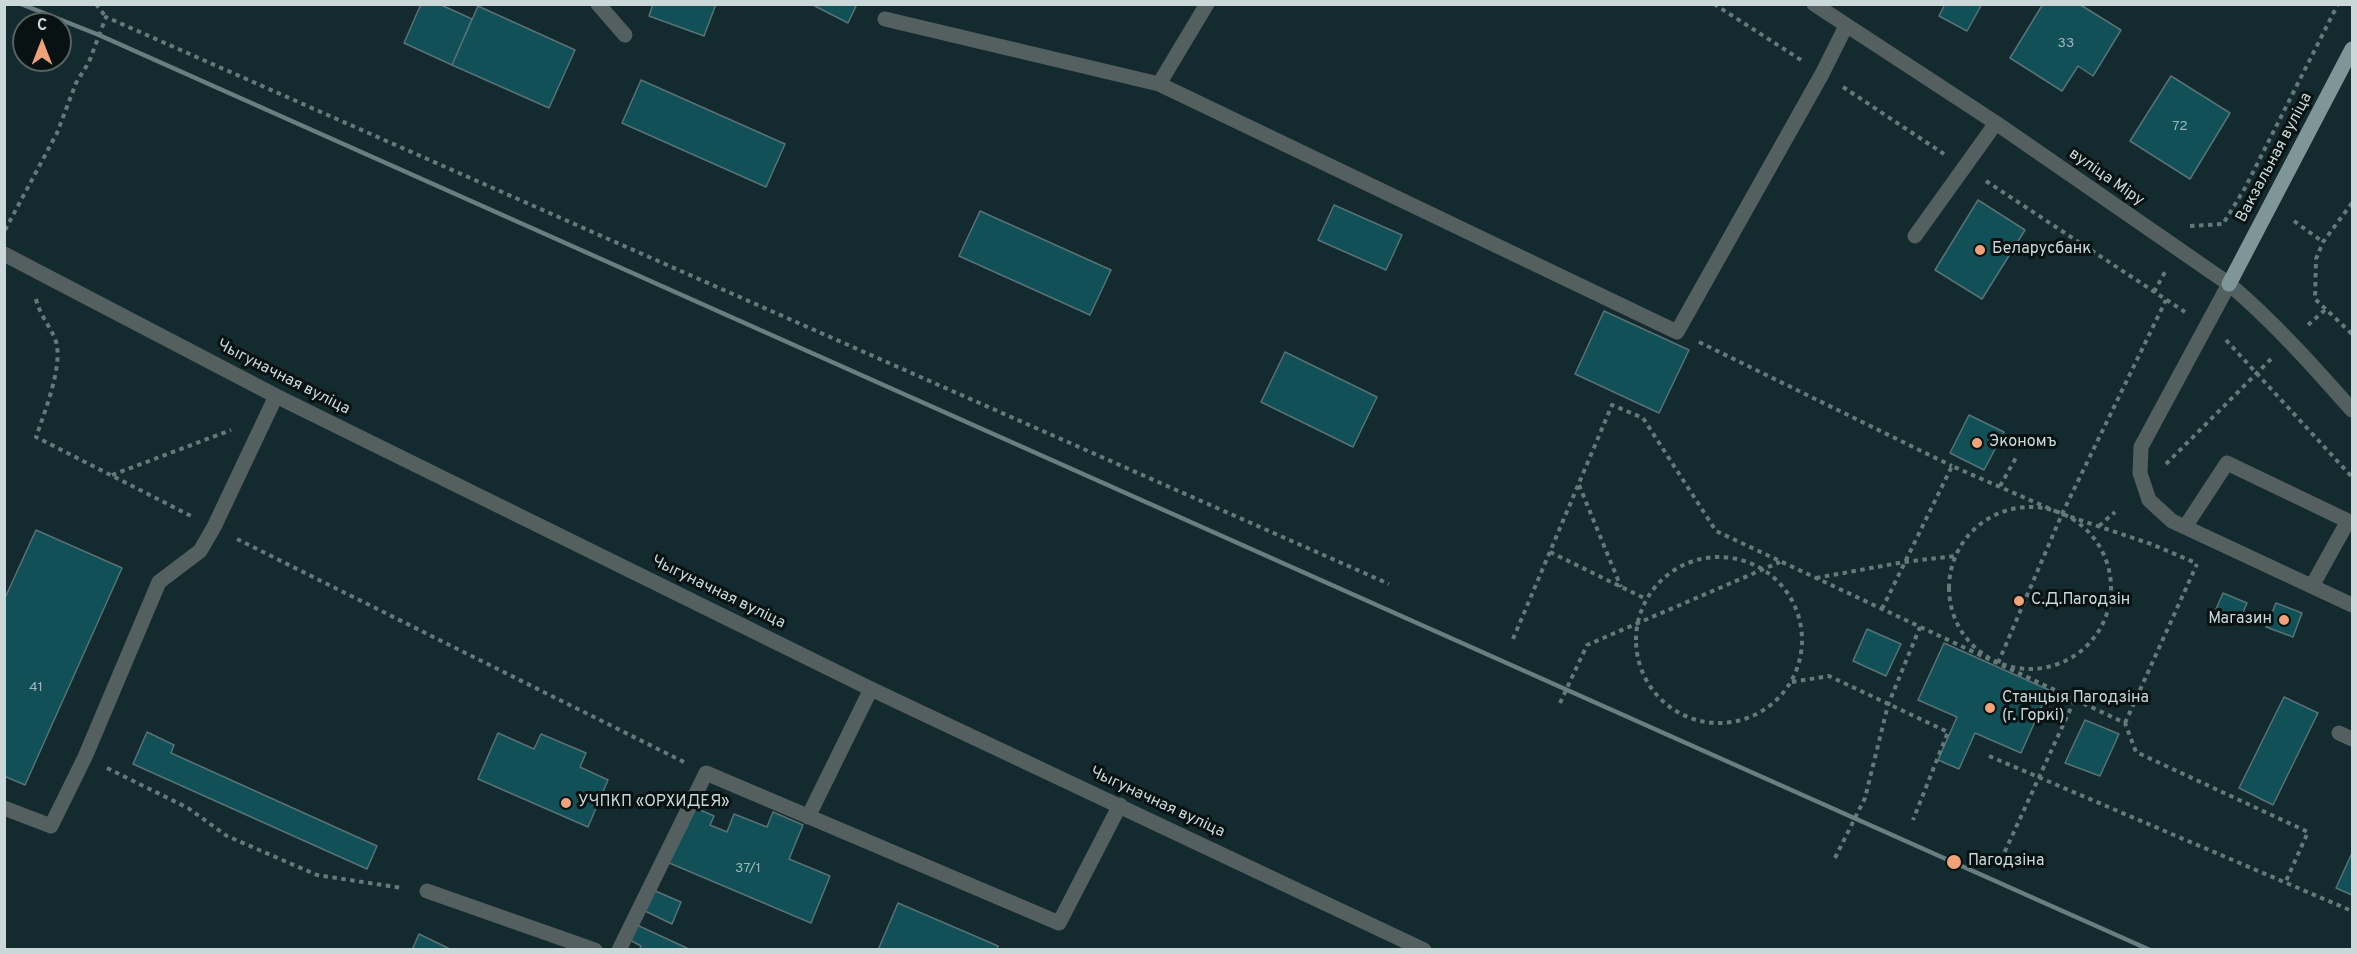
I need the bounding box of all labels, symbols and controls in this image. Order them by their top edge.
north arrow [12,12,72,72]
text: С [37,16,47,36]
house number: 33 [2058,36,2074,52]
street label: Вакзальная вуліца [2233,90,2317,226]
house number: 72 [2172,119,2188,135]
street label: вуліца Міру [2065,145,2147,211]
place label: Беларусбанк [1992,240,2091,260]
marker: Беларусбанк [1973,243,1987,257]
street label: Чыгуначная вуліца [213,336,353,420]
place label: Экономъ [1989,433,2057,453]
marker: Экономъ [1970,436,1984,450]
street label: Чыгуначная вуліца [648,552,788,634]
place label: С.Д.Пагодзін [2031,591,2130,611]
marker: С.Д.Пагодзін [2012,594,2026,608]
place label: Магазин [2208,610,2272,630]
marker: Магазин [2277,613,2291,627]
house number: 41 [29,680,43,696]
place label: Станцыя Пагодзіна (г. Горкі) [2002,689,2149,727]
marker: Станцыя Пагодзіна (г. Горкі) [1983,701,1997,715]
street label: Чыгуначная вуліца [1087,763,1227,843]
place label: УЧПКП «ОРХИДЕЯ» [578,793,730,813]
marker: УЧПКП «ОРХИДЕЯ» [559,796,573,810]
place label: Пагодзіна [1968,852,2044,872]
marker: Пагодзіна [1945,853,1963,871]
house number: 37/1 [735,861,761,877]

